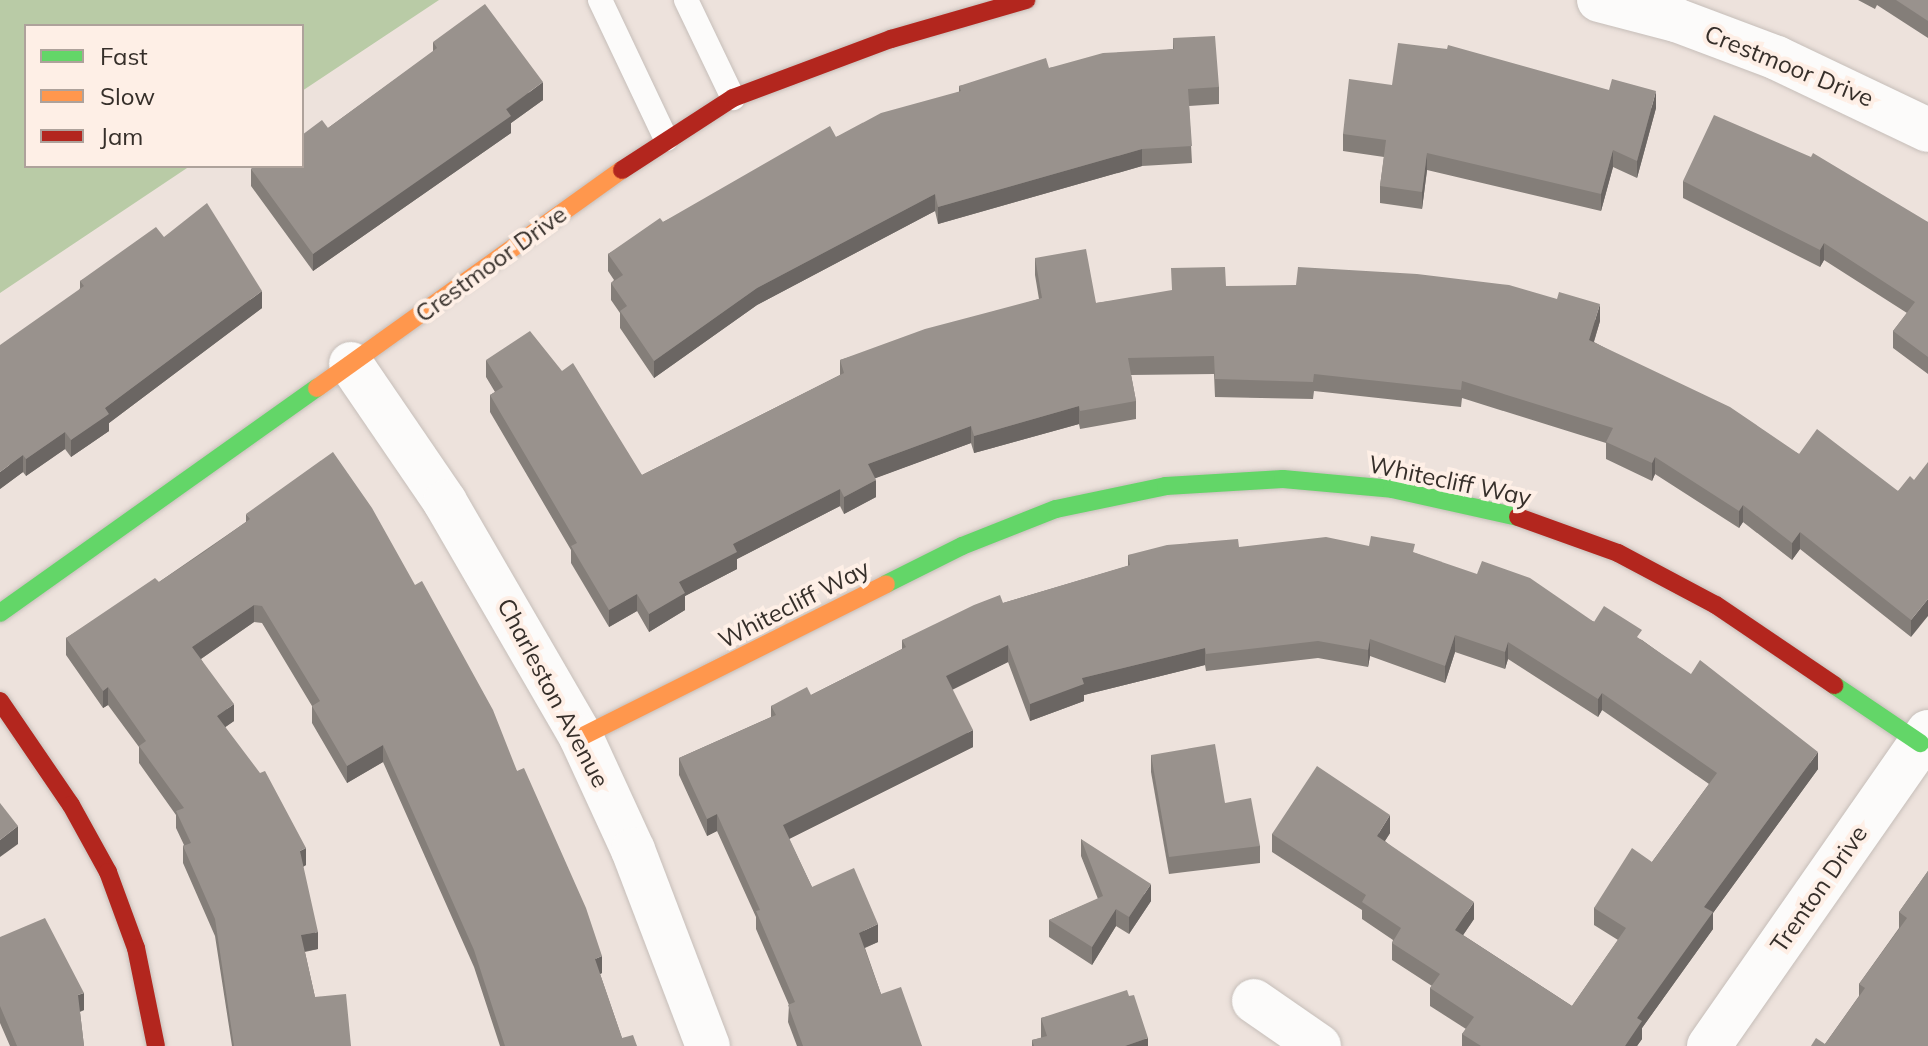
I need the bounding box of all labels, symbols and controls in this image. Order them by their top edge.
street label: Crestmoor Drive [1700,19,1878,113]
legend [24,24,304,168]
text: Fast [100,41,148,71]
text: Slow [100,81,155,111]
text: Jam [100,121,143,151]
street label: Crestmoor Drive [410,200,572,328]
street label: Whitecliff Way [1366,450,1534,512]
street label: Whitecliff Way [714,554,874,654]
street label: Charleston Avenue [491,594,615,792]
street label: Trenton Drive [1765,820,1873,958]

